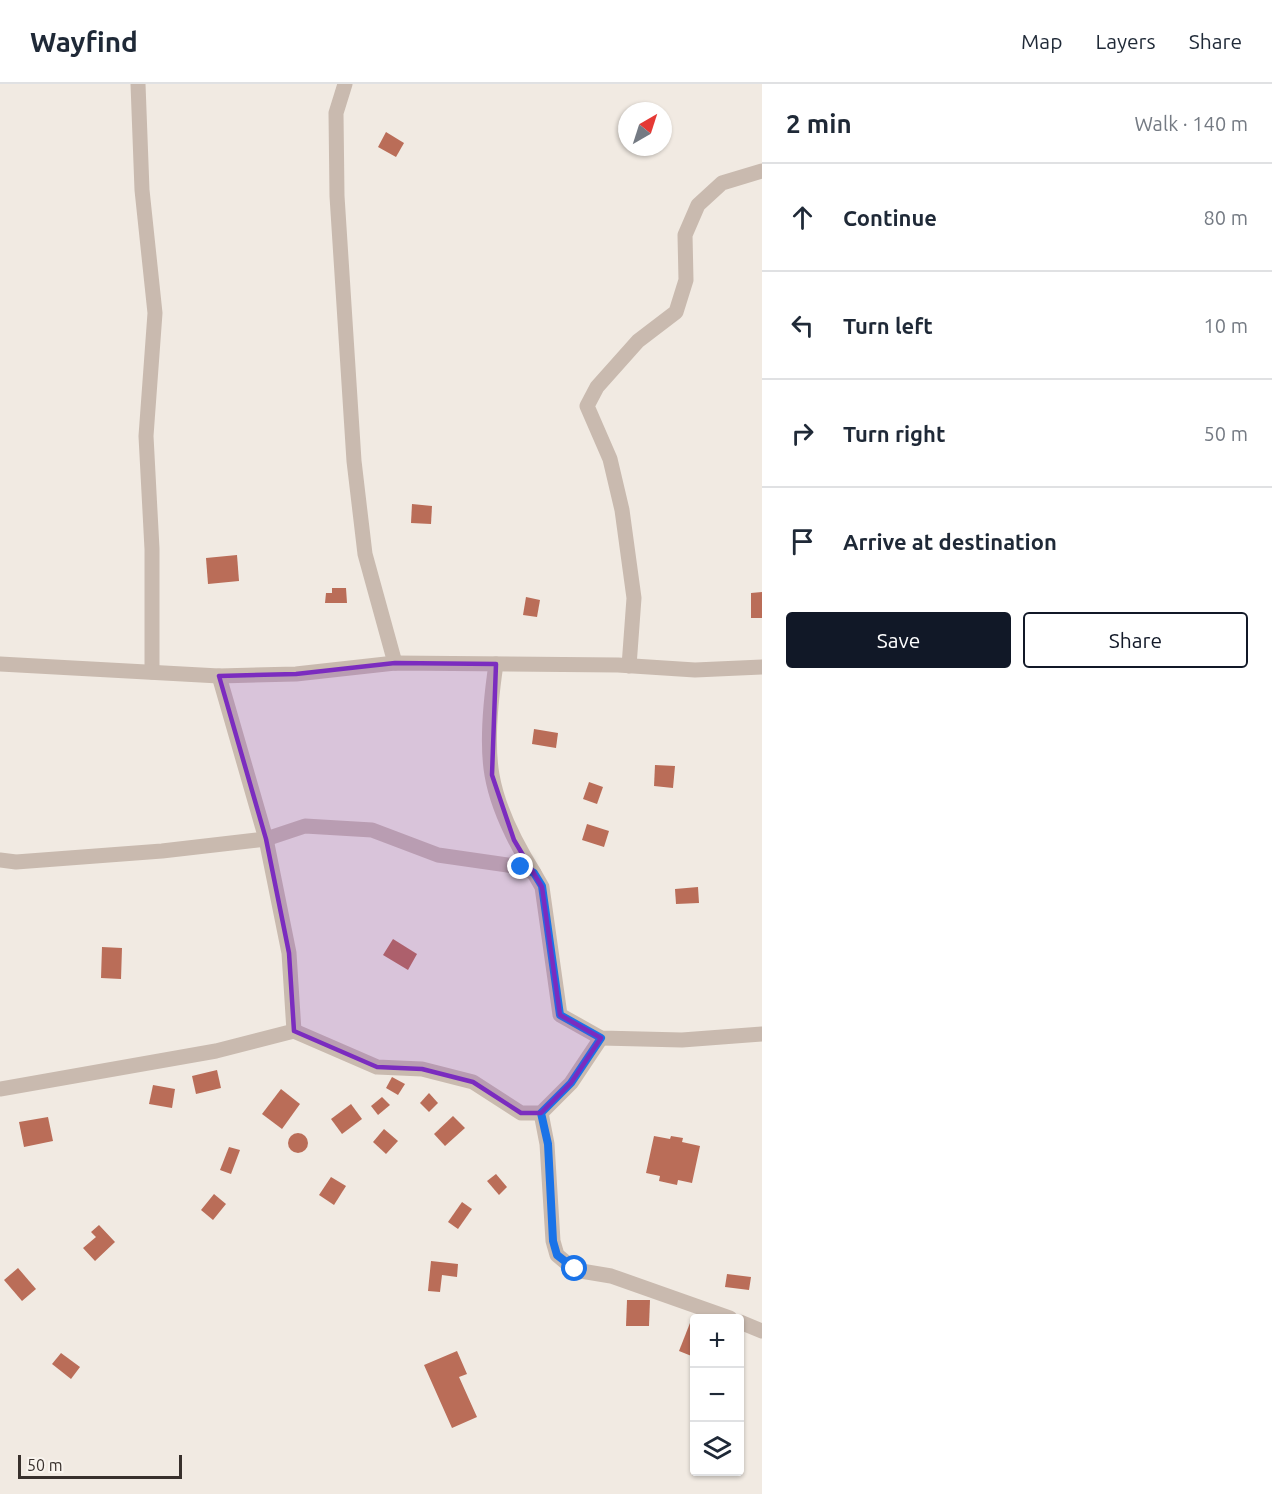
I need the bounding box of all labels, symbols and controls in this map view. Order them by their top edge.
text: Wayfind [30,26,138,57]
text: Map [1021,29,1062,53]
text: Layers [1095,29,1156,53]
text: Share [1189,29,1242,53]
north arrow [618,102,672,156]
text: 2 min [786,109,852,138]
text: Walk · 140 m [1135,112,1248,135]
icon: ahead [786,201,819,234]
text: Continue [843,205,937,230]
text: 80 m [1204,206,1248,229]
icon: left [786,309,819,342]
text: Turn left [843,313,933,338]
text: 10 m [1204,314,1248,337]
icon: right [786,417,819,450]
text: Turn right [843,421,945,446]
text: 50 m [1204,422,1248,445]
icon: arrive [786,525,819,558]
text: Arrive at destination [843,529,1057,554]
button: Save [786,612,1011,668]
button: Share [1023,612,1248,668]
route end [507,853,533,879]
route start [561,1255,587,1281]
map controls [690,1314,744,1476]
button: + [690,1314,744,1368]
button: − [690,1368,744,1422]
button: layers [690,1422,744,1476]
scale bar [18,1452,182,1480]
text: 50 m [27,1456,63,1474]

